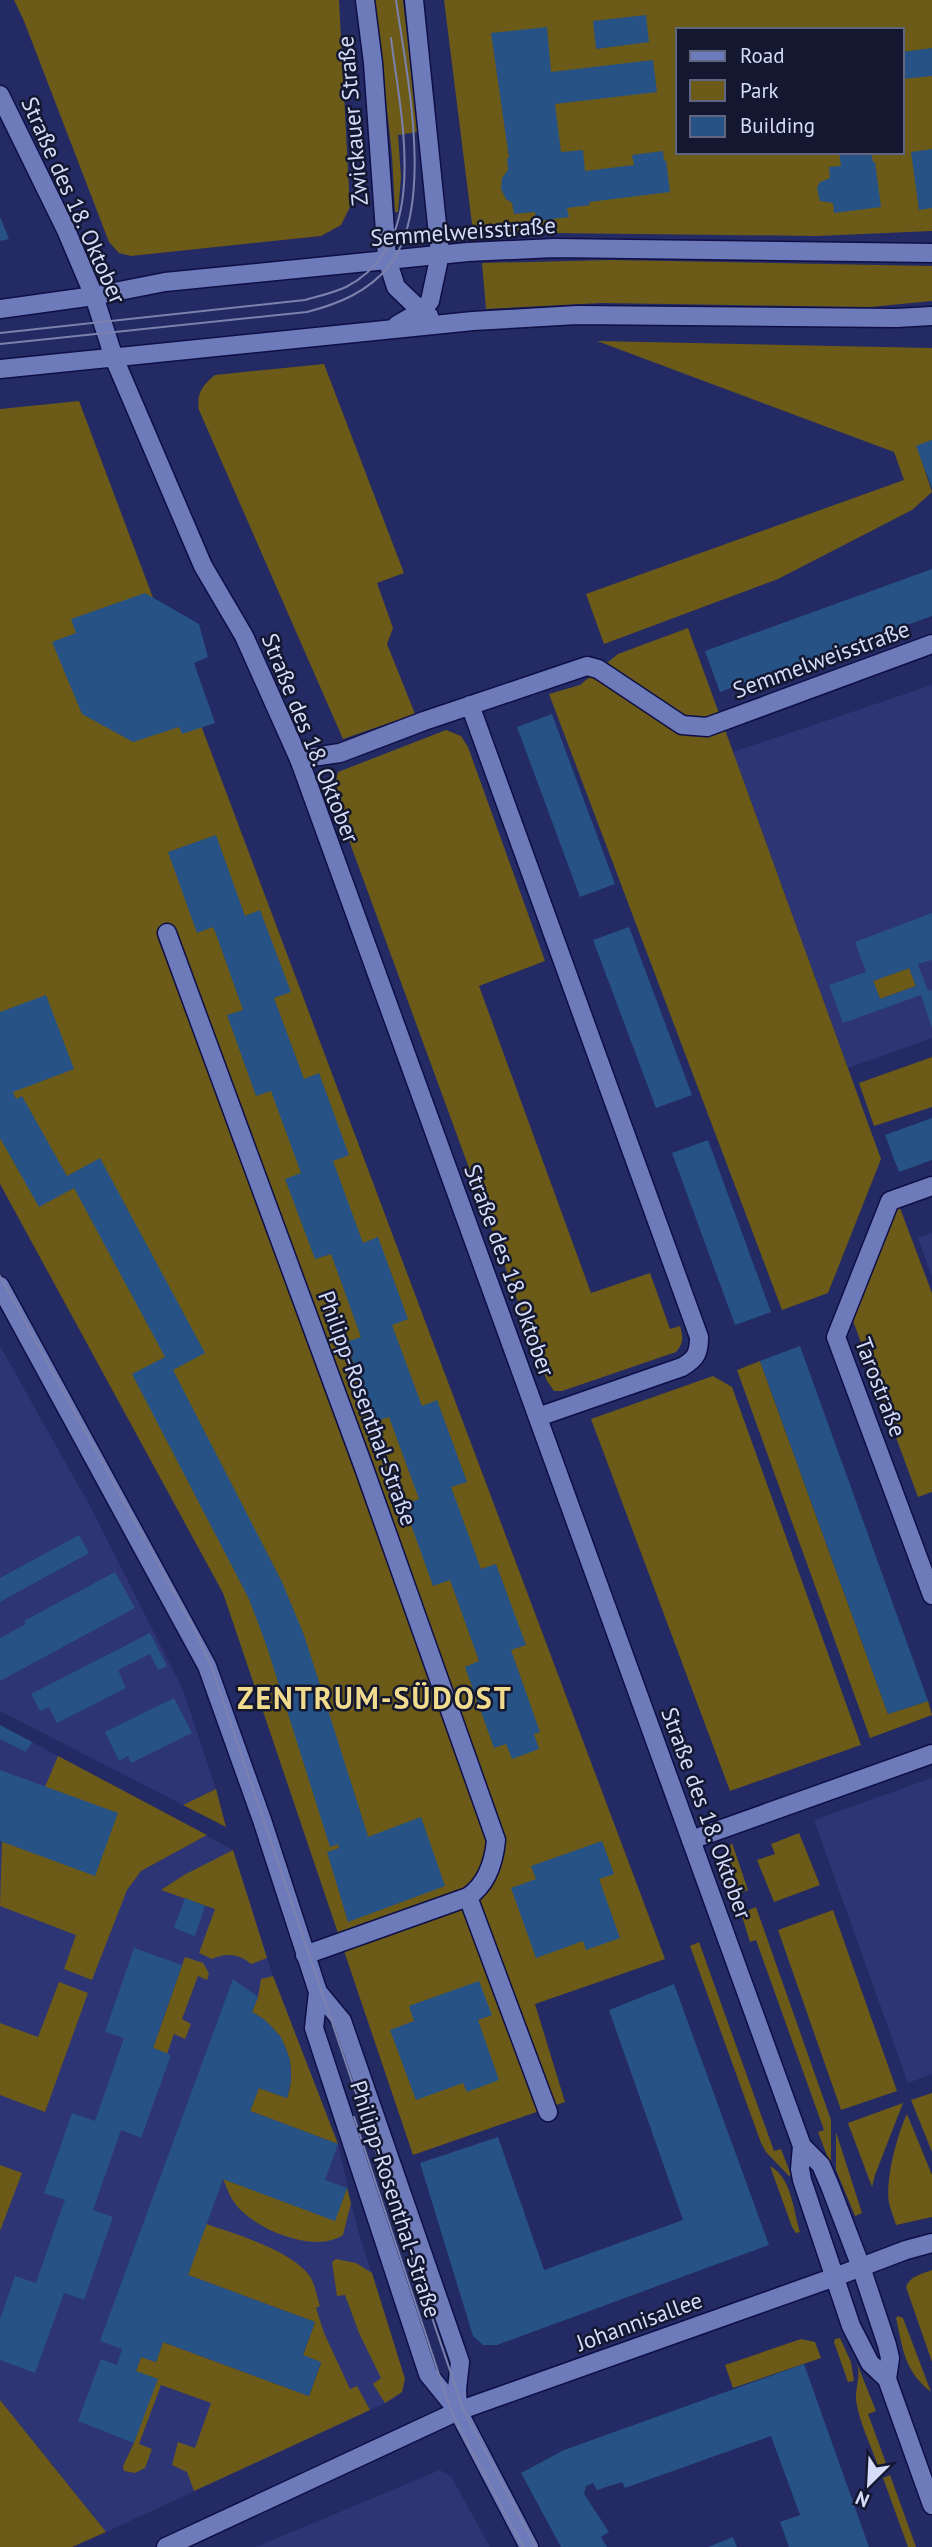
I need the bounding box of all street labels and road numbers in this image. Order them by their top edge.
street label: Zwickauer Straße [330,35,374,207]
street label: Straße des 18. Oktober [15,92,133,308]
street label: Semmelweisstraße [369,210,557,252]
street label: Semmelweisstraße [729,614,913,704]
street label: Straße des 18. Oktober [256,629,366,847]
street label: Straße des 18. Oktober [458,1160,562,1380]
street label: Philipp-Rosenthal-Straße [312,1287,424,1529]
street label: Tarostraße [849,1333,913,1441]
street label: Straße des 18. Oktober [655,1703,759,1923]
street label: Philipp-Rosenthal-Straße [344,2077,448,2321]
street label: Johannisallee [571,2285,706,2358]

